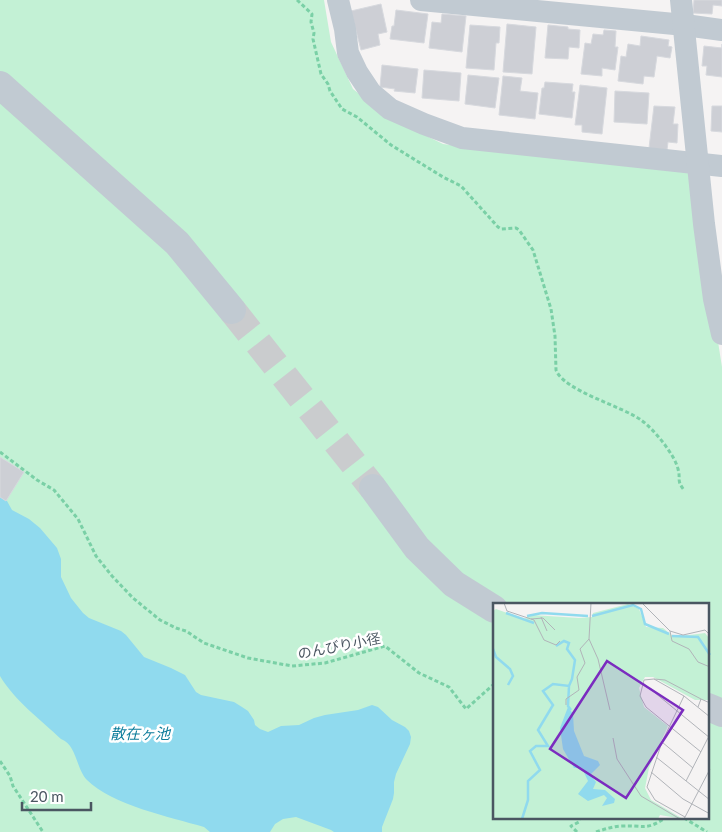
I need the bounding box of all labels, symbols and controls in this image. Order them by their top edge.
inset map [493,603,710,820]
street label: のんびり小径 [296,629,382,662]
water label: 散在ヶ池 [110,724,172,742]
scale bar [22,780,91,812]
text: 20 m [30,787,64,805]

